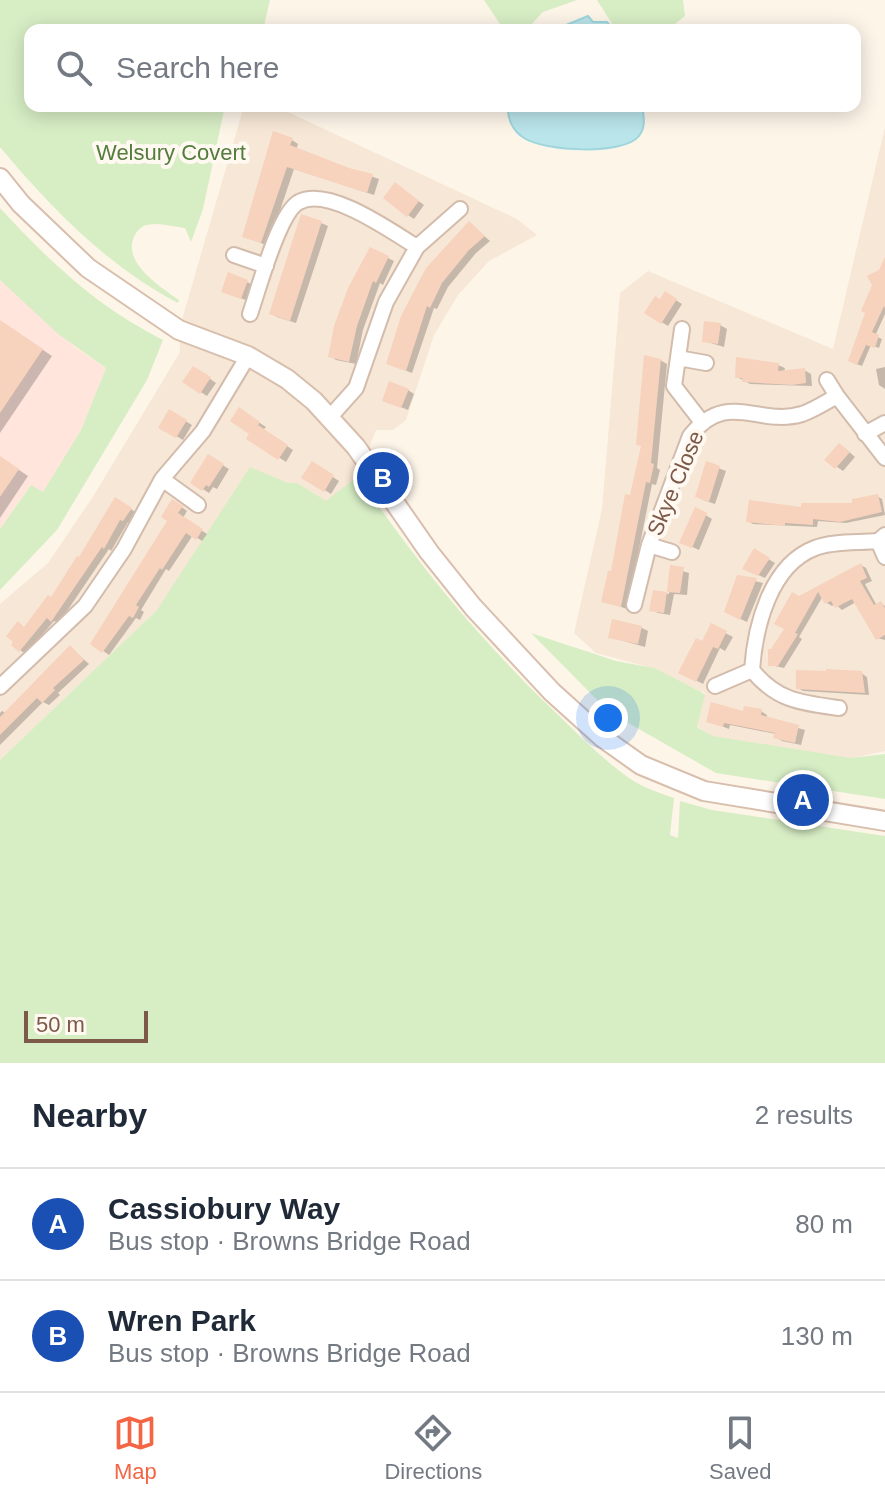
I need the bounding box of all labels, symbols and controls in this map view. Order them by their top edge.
search box [24,24,861,112]
icon: search [52,46,96,90]
text: Search here [116,51,279,84]
park label: Welsury Covert [96,140,246,165]
street label: Skye Close [642,427,709,539]
pin: B [357,448,409,508]
your location [588,698,628,738]
pin: A [777,770,829,830]
scale bar [24,1007,148,1043]
text: 50 m [36,1012,85,1037]
text: Nearby [32,1096,147,1134]
text: 2 results [755,1100,853,1130]
text: Cassiobury Way [108,1192,340,1225]
text: A [49,1209,67,1239]
text: 80 m [795,1209,853,1239]
text: Bus stop · Browns Bridge Road [108,1226,471,1256]
text: Wren Park [108,1304,256,1337]
text: B [49,1321,67,1351]
text: 130 m [781,1321,853,1351]
text: Bus stop · Browns Bridge Road [108,1338,471,1368]
tab: Map [113,1411,157,1485]
tab: Directions [384,1411,482,1485]
tab: Saved [709,1411,772,1485]

